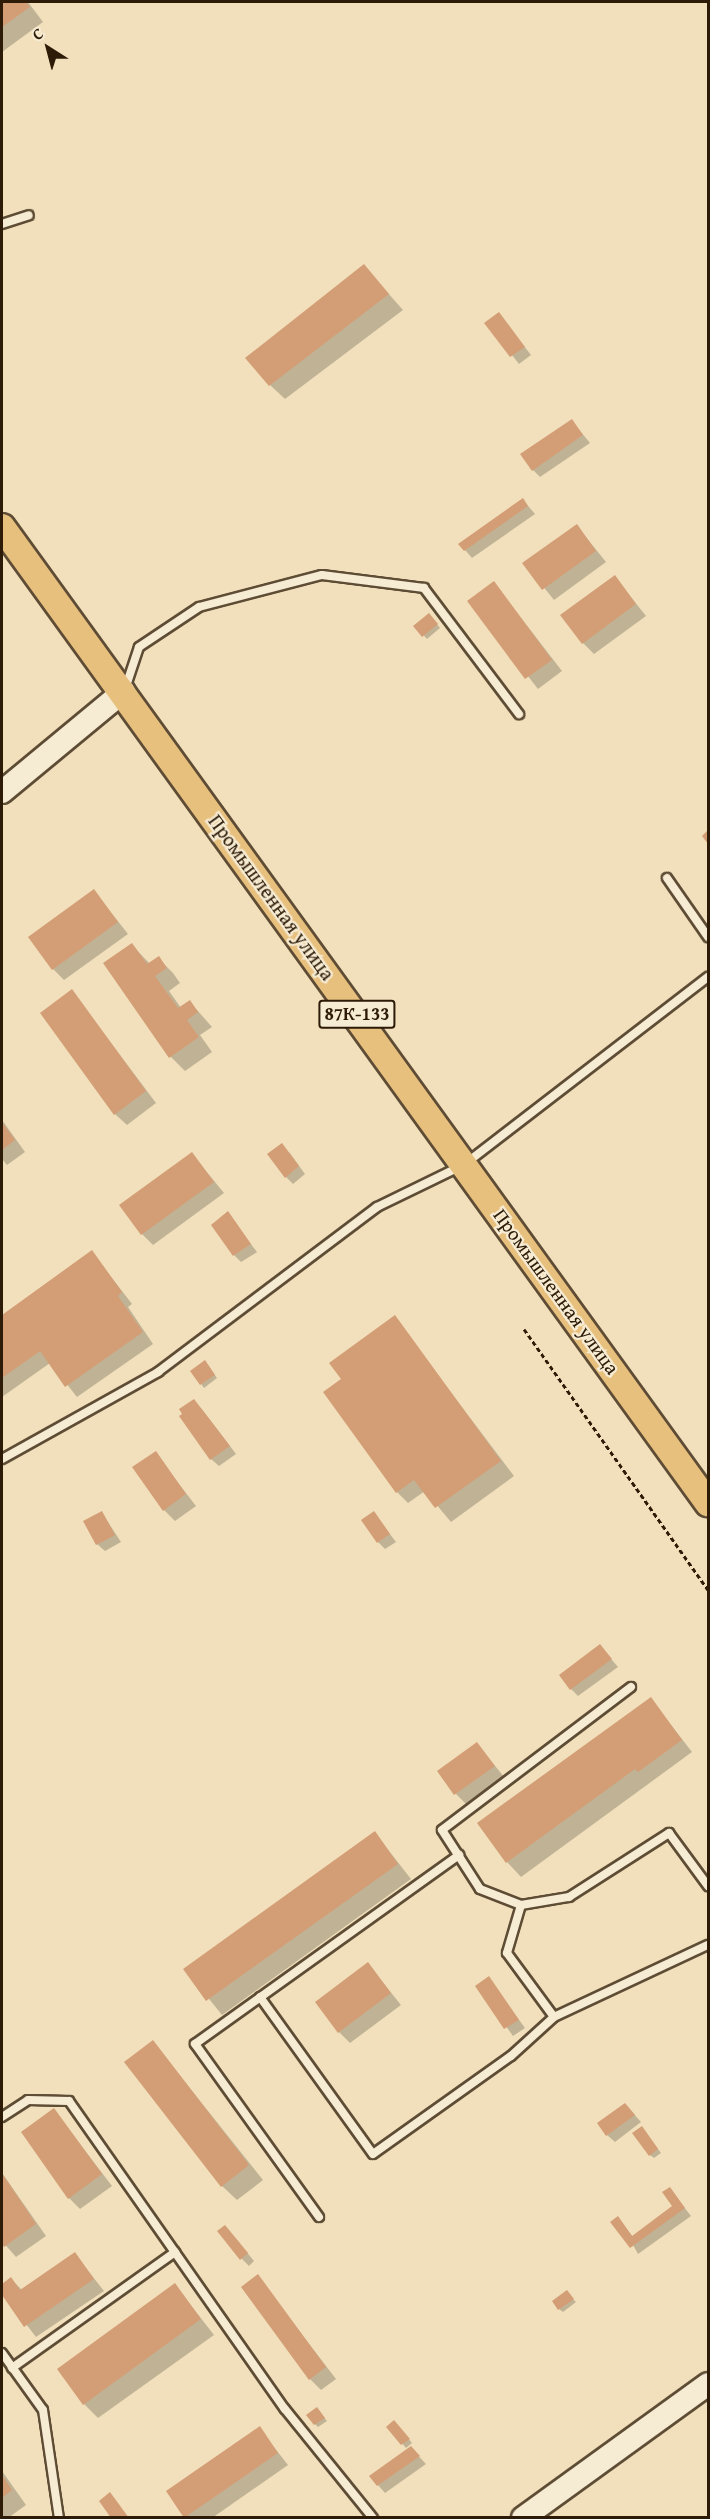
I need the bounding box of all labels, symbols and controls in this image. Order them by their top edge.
north arrow [18,18,78,78]
text: С [27,21,48,46]
street label: Промышленная улица [204,809,340,985]
road number: 87К-133 [318,999,396,1029]
street label: Промышленная улица [489,1203,625,1379]

